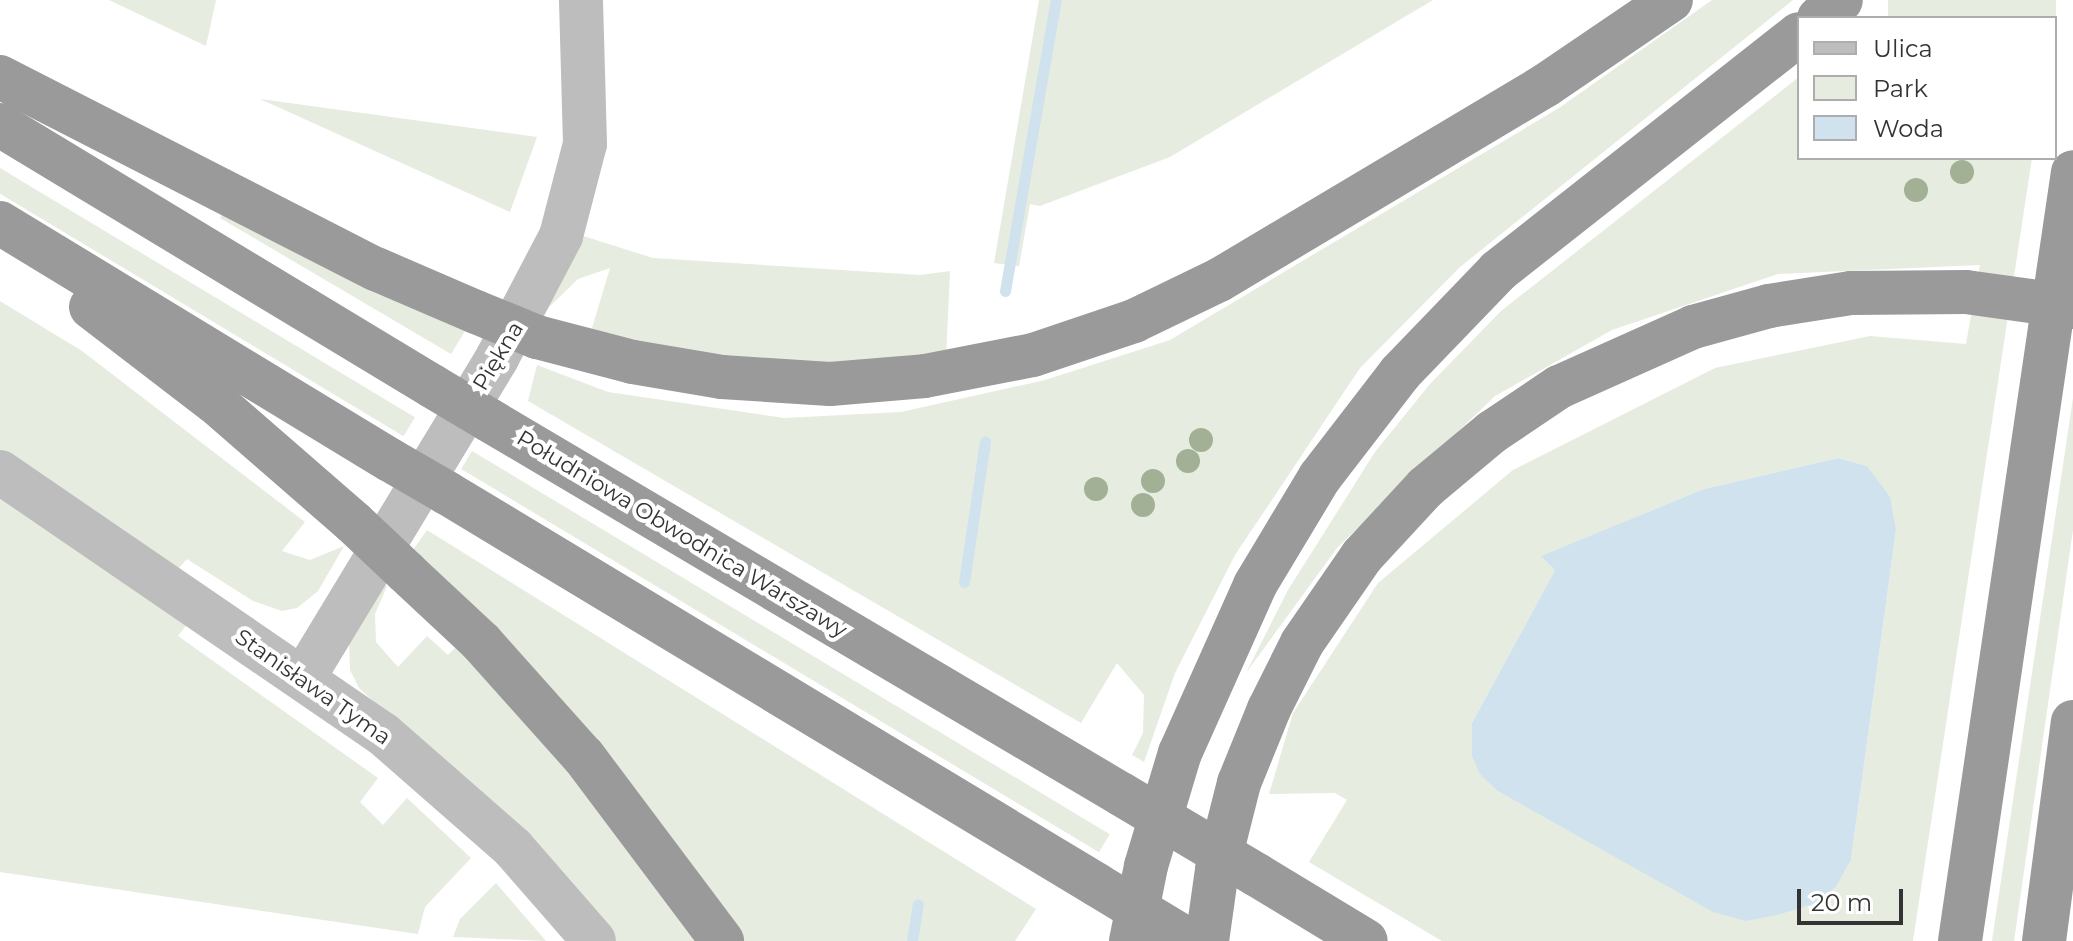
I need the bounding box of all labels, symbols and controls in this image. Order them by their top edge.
legend [1797,16,2057,160]
text: Ulica [1873,34,1933,63]
text: Park [1873,74,1928,103]
text: Woda [1873,114,1944,143]
street label: Piękna [467,317,529,395]
street label: Południowa Obwodnica Warszawy [512,425,852,643]
street label: Stanisława Tyma [230,623,396,751]
scale bar [1801,873,1907,923]
text: 20 m [1811,888,1872,917]

